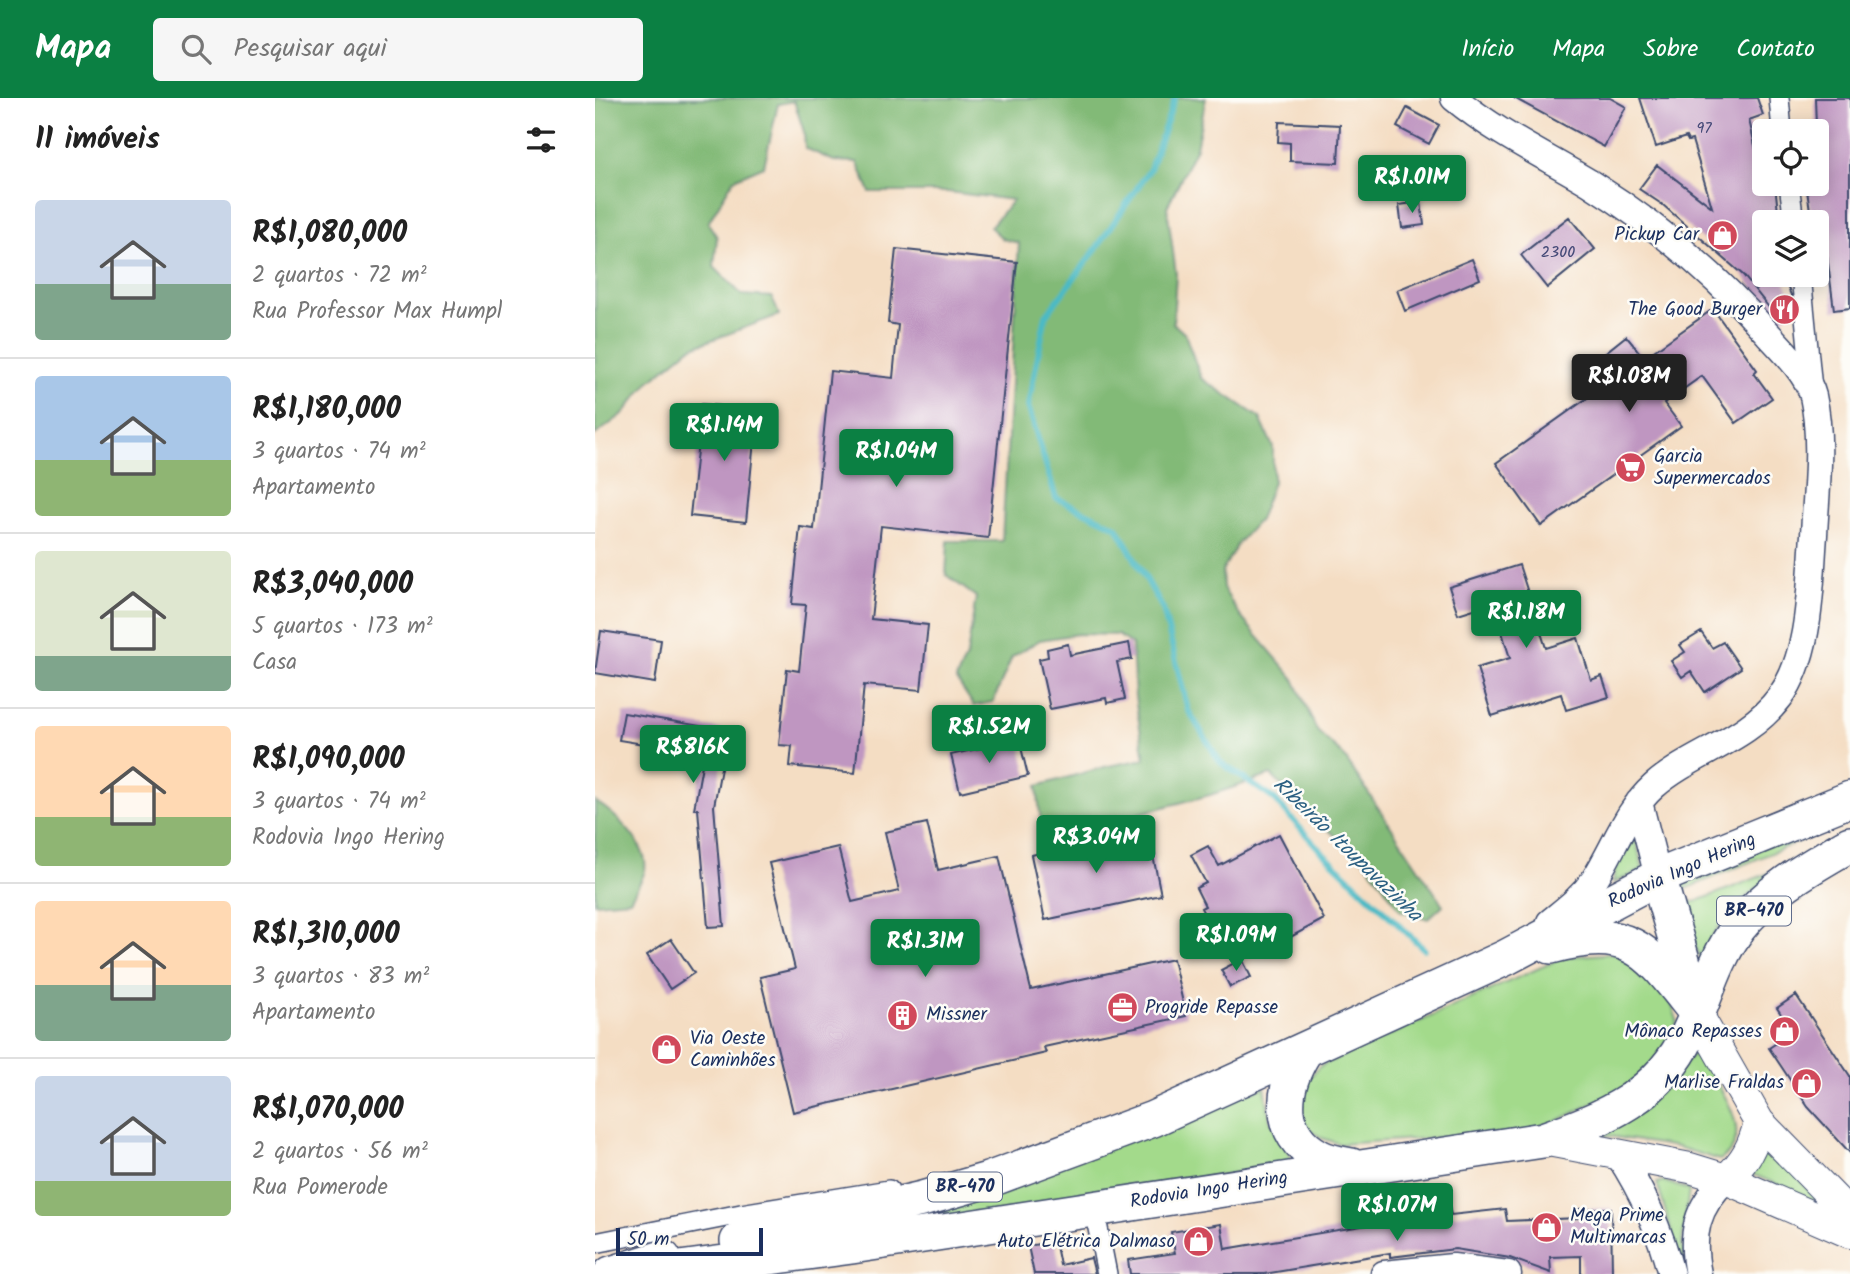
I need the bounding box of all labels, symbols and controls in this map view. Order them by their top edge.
search box [153,18,643,81]
text: Mapa [35,23,111,76]
text: Pesquisar aqui [233,28,387,70]
icon: search [177,30,215,68]
text: Início [1461,30,1514,69]
text: Mapa [1552,30,1605,69]
text: Sobre [1643,30,1698,69]
text: Contato [1736,30,1815,69]
text: 11 imóveis [35,116,160,164]
house number: 97 [1696,116,1712,141]
map controls [1752,119,1829,287]
button: locate [1752,119,1829,196]
icon: filters [522,121,560,159]
pin: R$1.01M [1347,156,1477,215]
text: R$1.01M [1374,160,1450,196]
text: R$1,080,000 [252,210,407,258]
button: layers [1752,210,1829,287]
shop icon: Pickup Car [1705,218,1739,252]
place label: Pickup Car [1614,220,1701,250]
icon: home [91,228,175,312]
house number: 2300 [1541,240,1575,265]
text: 2 quartos · 72 m² [252,258,427,294]
restaurant icon: The Good Burger [1768,293,1802,327]
text: Rua Professor Max Humpl [252,294,502,330]
place label: The Good Burger [1628,295,1764,325]
pin: R$1.08M [1564,354,1694,414]
text: R$1.08M [1588,359,1670,395]
text: R$1,180,000 [252,386,401,434]
icon: home [91,404,175,488]
pin: R$1.14M [659,404,789,463]
text: R$1.14M [686,408,762,444]
pin: R$1.04M [831,430,961,489]
text: 3 quartos · 74 m² [252,434,426,470]
text: R$1.04M [855,434,937,470]
place label: Garcia Supermercados [1654,442,1771,494]
supermarket icon: Garcia Supermercados [1614,451,1648,485]
text: Apartamento [252,470,375,506]
text: R$3,040,000 [252,561,413,609]
icon: home [91,579,175,663]
pin: R$1.18M [1461,590,1591,650]
text: R$1.18M [1487,595,1565,631]
text: 5 quartos · 173 m² [252,609,433,645]
text: Casa [252,645,297,681]
pin: R$1.52M [924,706,1054,765]
text: R$1.52M [948,710,1030,746]
pin: R$816K [636,726,750,785]
text: R$816K [656,730,730,766]
text: R$1,090,000 [252,736,405,784]
icon: home [91,754,175,838]
water label: Ribeirão Itoupavazinha [1265,770,1430,931]
text: 3 quartos · 74 m² [252,784,426,820]
pin: R$3.04M [1031,816,1161,875]
text: Rodovia Ingo Hering [252,820,445,856]
text: R$3.04M [1052,820,1140,856]
street label: Rodovia Ingo Hering [1603,825,1761,917]
road number: BR-470 [1717,896,1791,926]
text: R$1,310,000 [252,911,400,959]
pin: R$1.09M [1171,914,1301,973]
text: R$1.09M [1196,918,1276,954]
pin: R$1.31M [860,920,990,979]
text: R$1.31M [887,924,963,960]
icon: home [91,929,175,1013]
text: 3 quartos · 83 m² [252,959,429,995]
office icon: Progride Repasse [1105,991,1139,1025]
place label: Progride Repasse [1145,993,1279,1023]
text: Apartamento [252,995,375,1031]
building icon: Missner [886,998,920,1032]
place label: Missner [926,1000,988,1030]
shop icon: Mônaco Repasses [1768,1015,1802,1049]
place label: Mônaco Repasses [1624,1017,1762,1047]
place label: Via Oeste Caminhões [690,1024,775,1076]
shop icon: Via Oeste Caminhões [650,1033,684,1067]
shop icon: Marlise Fraldas [1790,1066,1824,1100]
place label: Marlise Fraldas [1664,1068,1784,1098]
text: R$1,070,000 [252,1086,404,1134]
icon: home [91,1104,175,1188]
text: 2 quartos · 56 m² [252,1134,428,1170]
street label: Rodovia Ingo Hering [1128,1163,1290,1217]
text: Rua Pomerode [252,1170,388,1206]
road number: BR-470 [928,1172,1002,1202]
pin: R$1.07M [1332,1184,1462,1243]
text: R$1.07M [1357,1188,1437,1224]
place label: Mega Prime Multimarcas [1570,1201,1666,1253]
shop icon: Mega Prime Multimarcas [1530,1210,1564,1244]
scale bar [616,1225,763,1257]
text: 50 m [627,1225,669,1255]
shop icon: Auto Elétrica Dalmaso [1181,1225,1215,1259]
place label: Auto Elétrica Dalmaso [997,1227,1175,1257]

